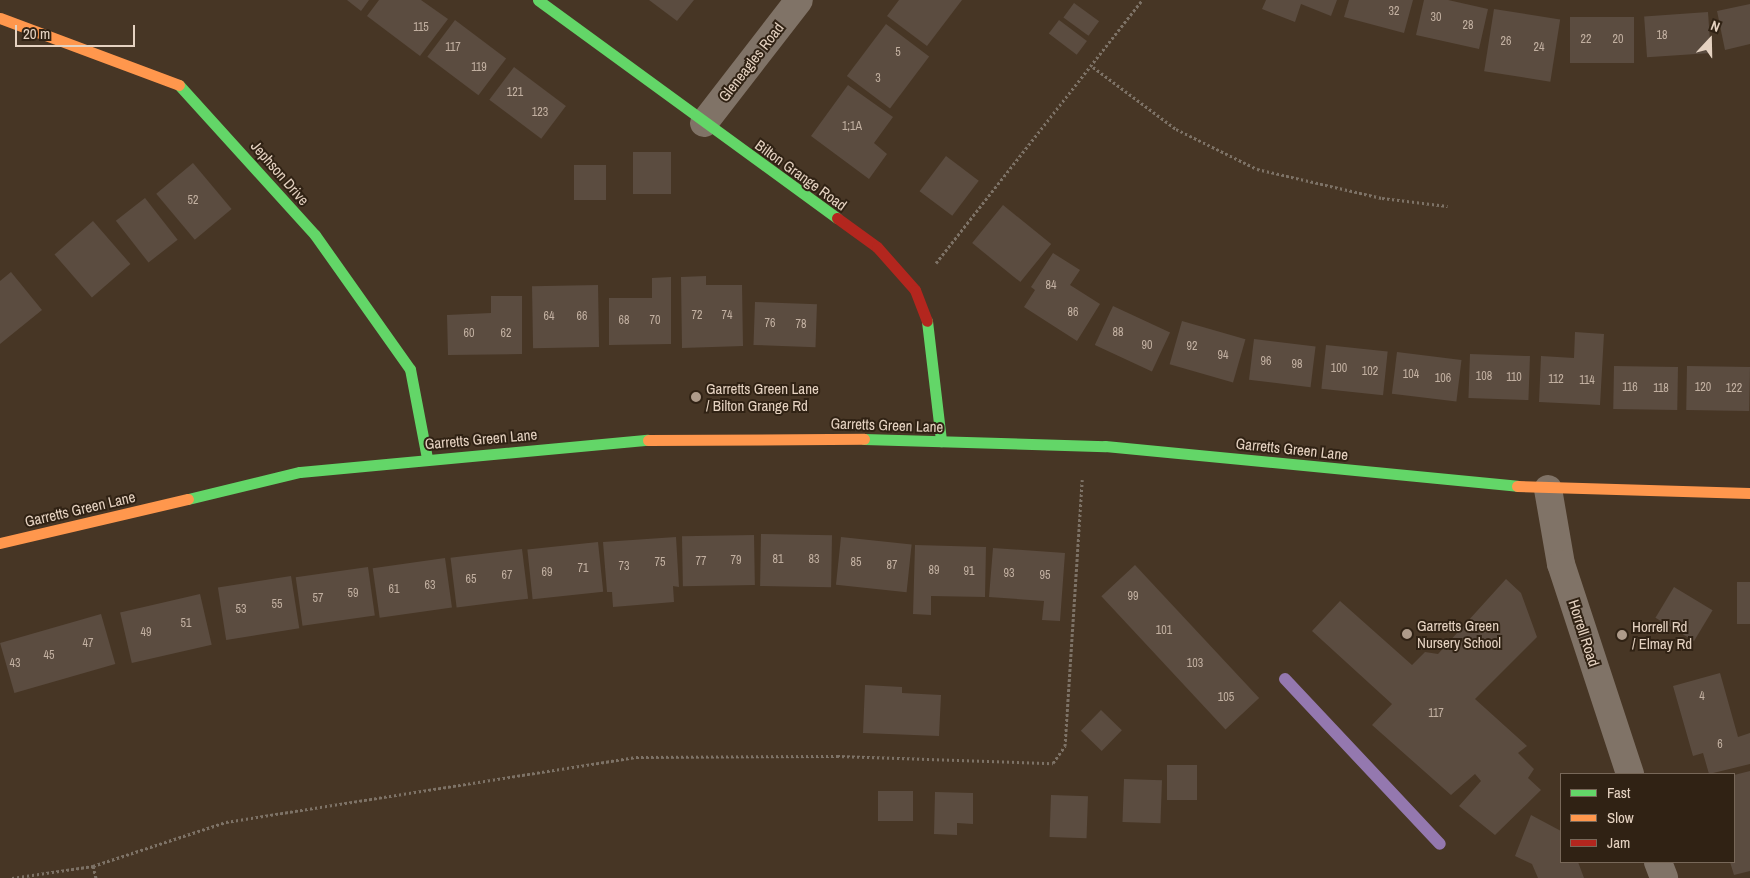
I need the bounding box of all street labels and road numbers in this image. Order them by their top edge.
street label: Gleneagles Road [715,19,787,105]
street label: Bilton Grange Road [752,136,850,214]
street label: Jephson Drive [247,137,313,209]
street label: Garretts Green Lane [830,414,944,436]
street label: Garretts Green Lane [424,425,538,453]
street label: Garretts Green Lane [1235,434,1349,464]
street label: Garretts Green Lane [23,488,137,530]
street label: Horrell Road [1565,597,1603,669]

